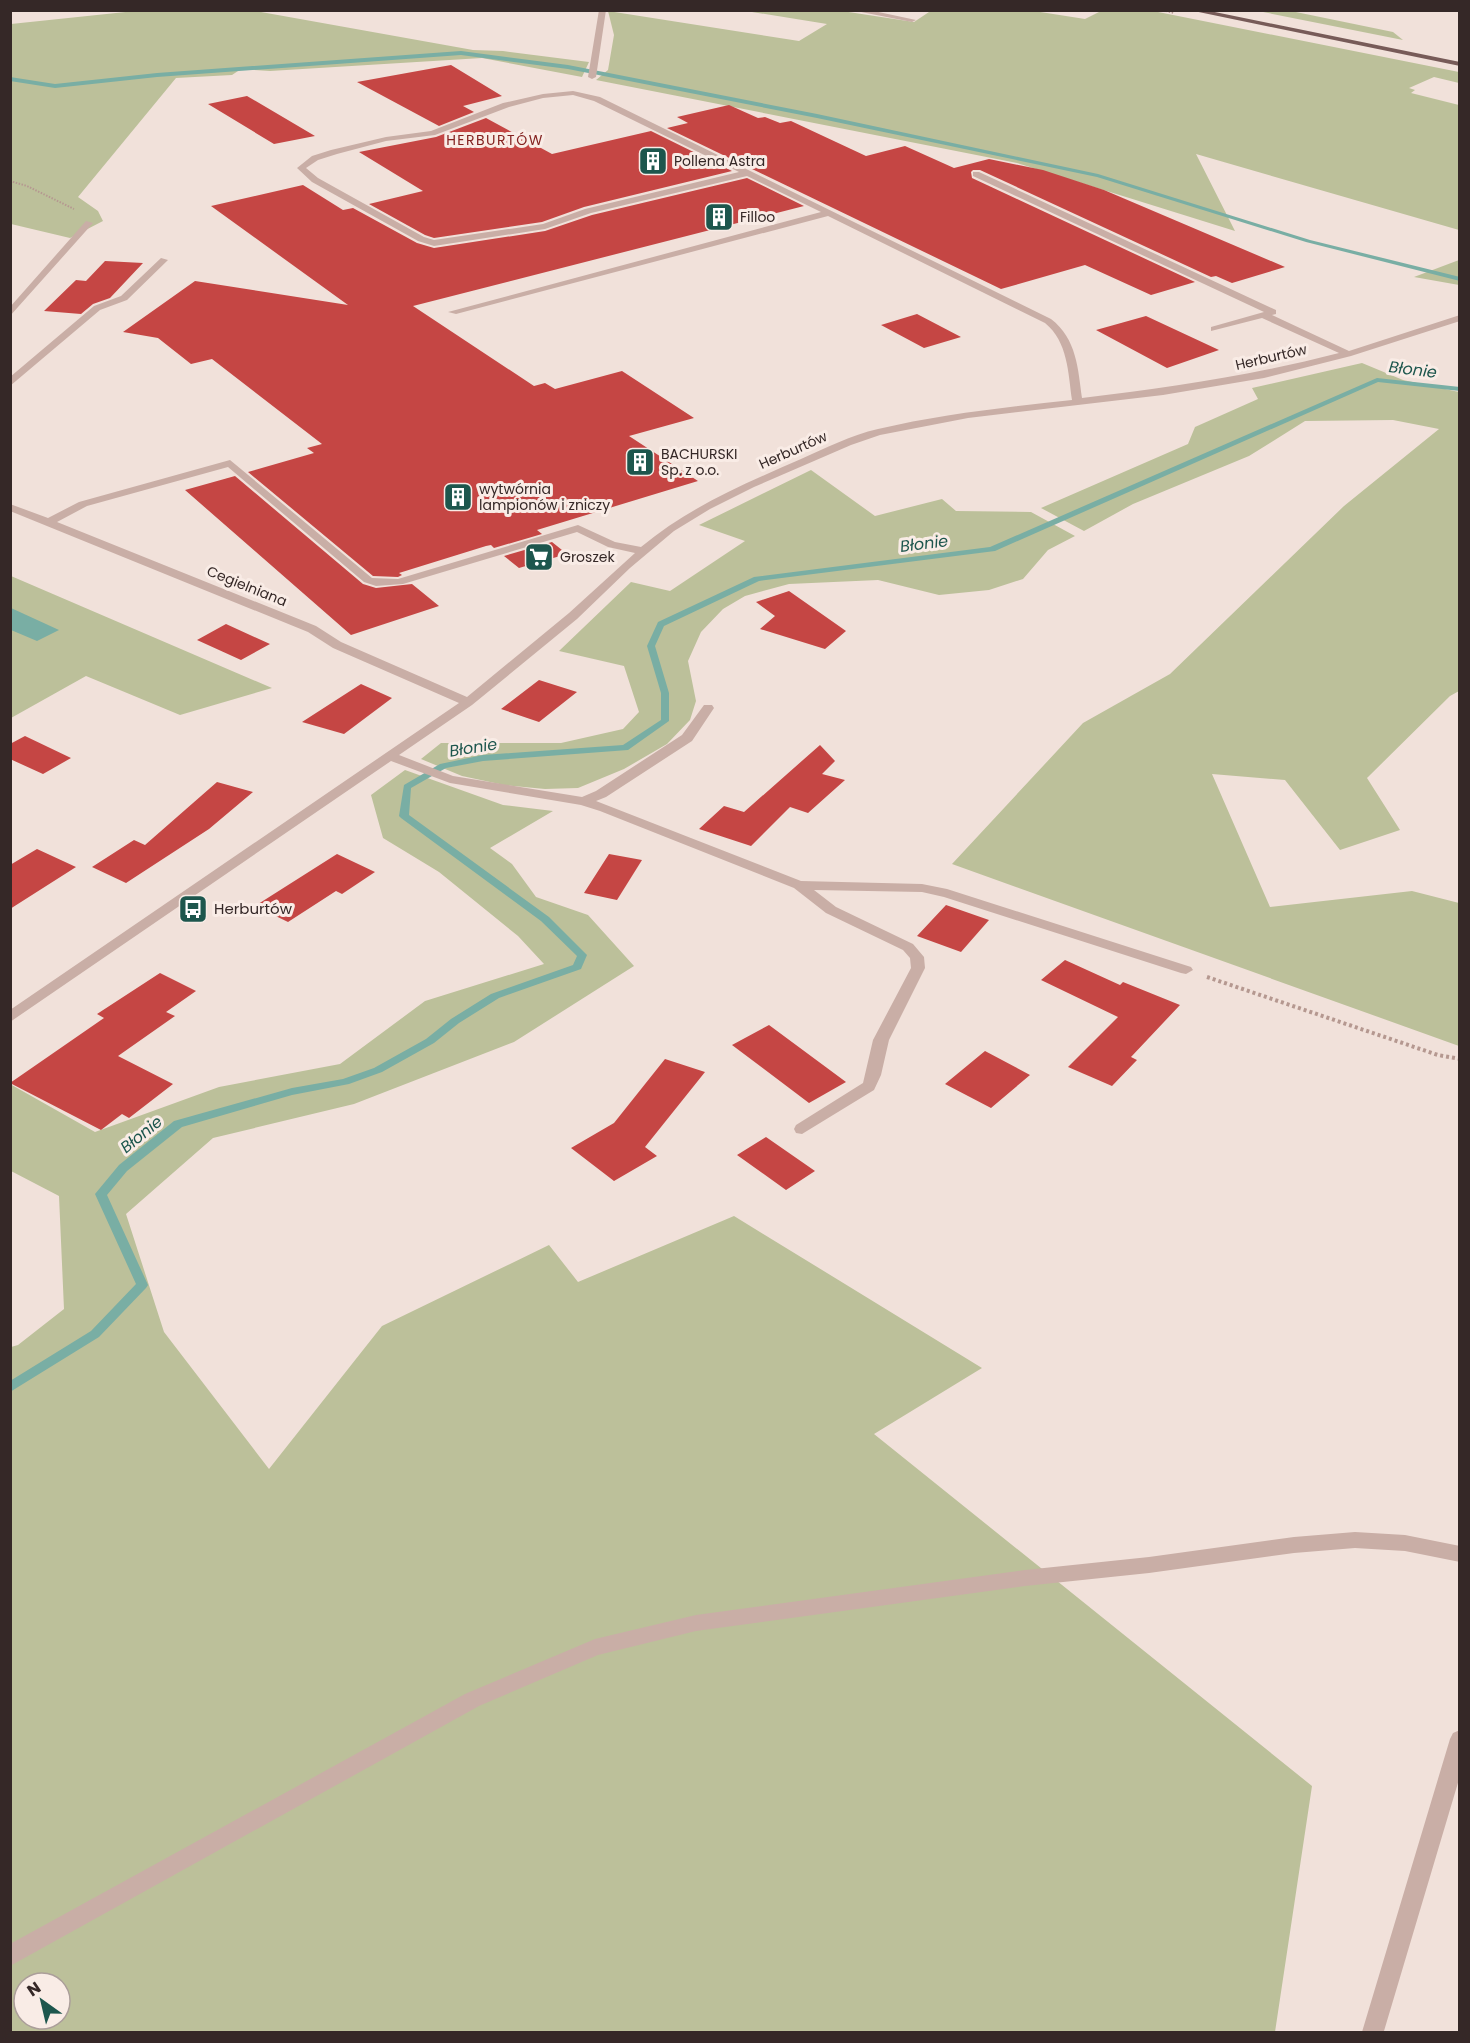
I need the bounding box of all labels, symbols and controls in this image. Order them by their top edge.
district label: HERBURTÓW [446,130,544,150]
building icon: Pollena Astra [637,145,669,177]
place label: Pollena Astra [674,151,765,171]
building icon: Filloo [703,201,735,233]
place label: Filloo [740,207,775,227]
street label: Herburtów [1233,339,1309,375]
water label: Błonie [1388,355,1438,384]
street label: Herburtów [756,426,831,474]
place label: BACHURSKI Sp. z o.o. [661,444,738,480]
building icon: BACHURSKI Sp. z o.o. [624,446,656,478]
place label: wytwórnia lampionów i zniczy [479,479,610,515]
building icon: wytwórnia lampionów i zniczy [442,481,474,513]
water label: Błonie [899,529,949,558]
supermarket icon: Groszek [523,541,555,573]
place label: Groszek [560,547,615,567]
street label: Cegielniana [204,561,290,611]
water label: Błonie [447,732,499,763]
bus stop icon: Herburtów [177,893,209,925]
place label: Herburtów [214,898,293,919]
water label: Błonie [115,1110,167,1158]
north arrow [12,1971,72,2031]
text: N [22,1976,45,2002]

